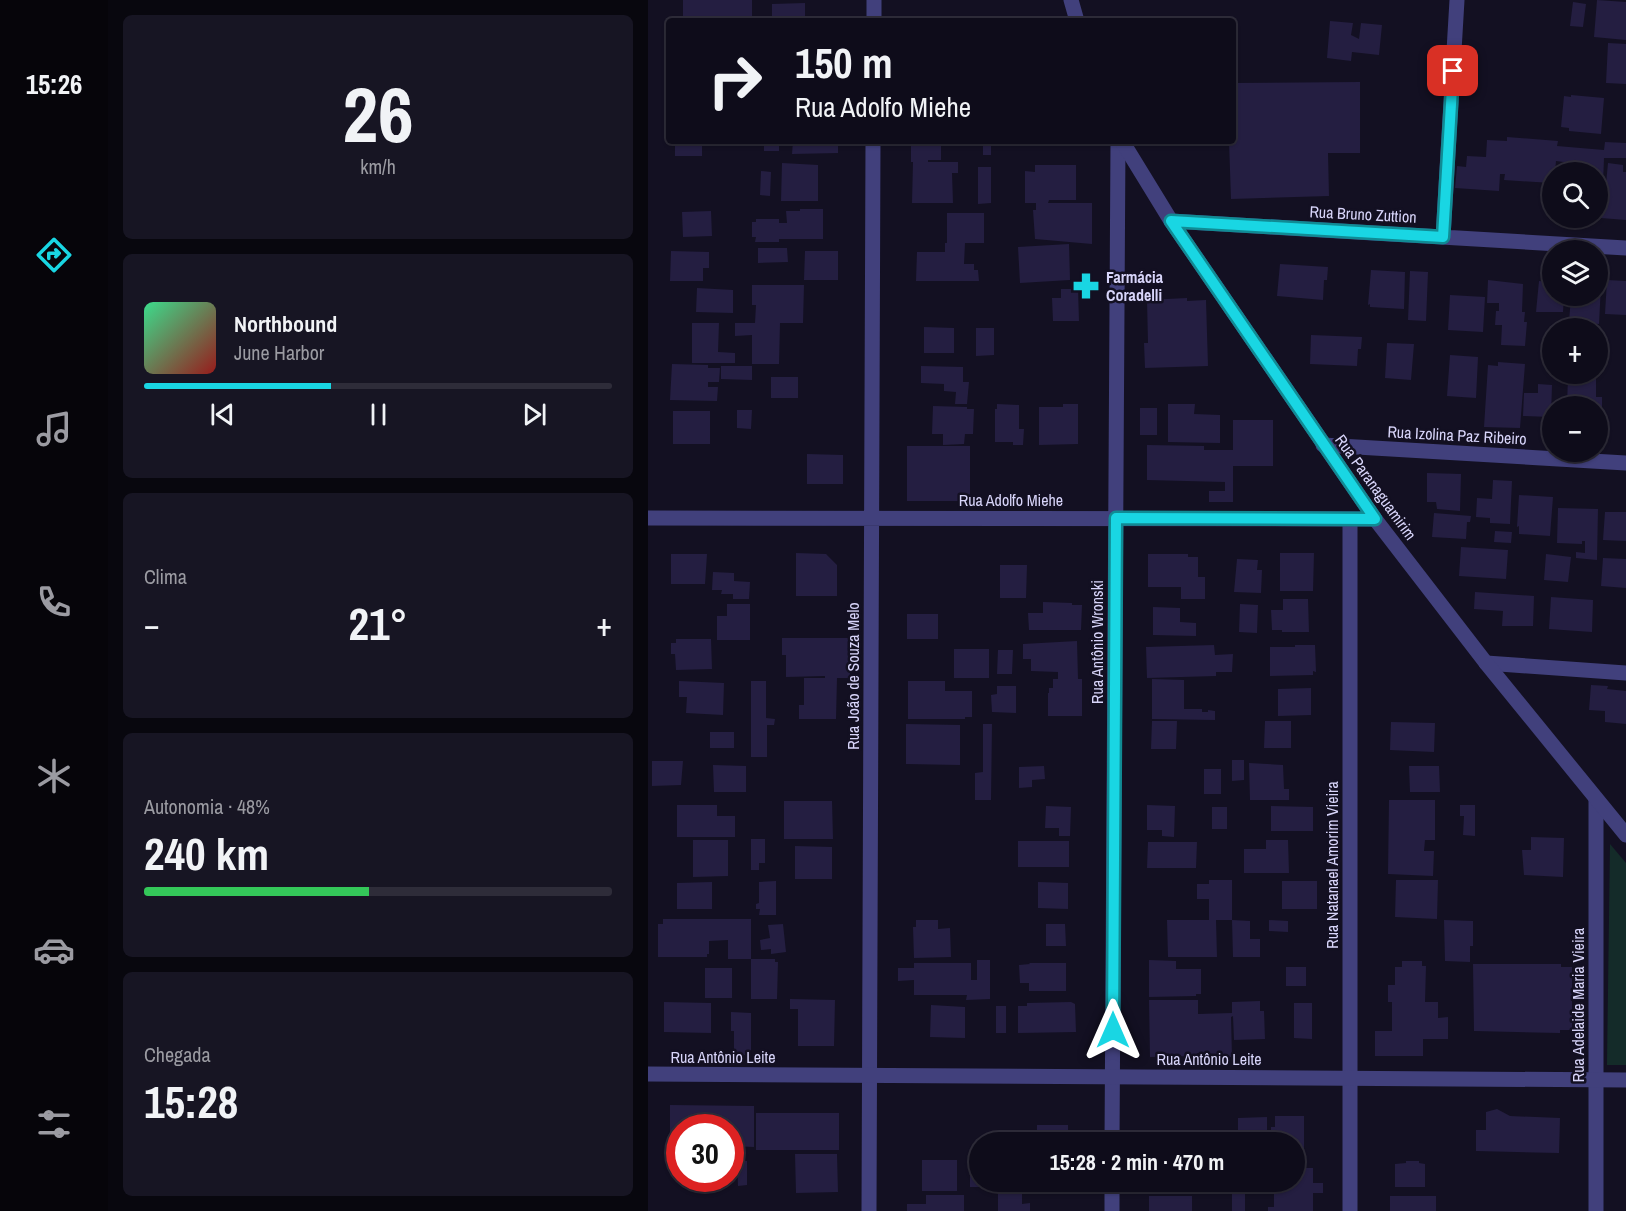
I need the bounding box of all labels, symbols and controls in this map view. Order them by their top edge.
text: 150 m [795,35,893,91]
icon: right [696,42,774,120]
pin [1427,45,1478,96]
icon: arrive [1436,54,1469,87]
text: 26 [342,61,414,166]
text: 15:26 [26,66,82,102]
text: Rua Adolfo Miehe [795,89,971,125]
text: km/h [360,153,396,180]
map controls [1542,162,1608,462]
button: search [1542,162,1608,228]
street label: Rua Bruno Zuttion [1309,200,1417,228]
icon: directions [33,234,75,276]
button: layers [1542,240,1608,306]
place label: Farmácia Coradelli [1106,266,1164,306]
pharmacy icon: Farmácia Coradelli [1071,271,1101,301]
text: Northbound [234,309,337,339]
button: + [1542,318,1608,384]
text: June Harbor [234,339,324,366]
button: − [1542,396,1608,462]
icon: previous [206,398,239,431]
icon: pause [362,398,395,431]
icon: next [518,398,551,431]
icon: music [33,408,75,450]
street label: Rua Izolina Paz Ribeiro [1387,420,1527,450]
street label: Rua Paranaguamirim [1330,430,1422,544]
street label: Rua Adolfo Miehe [959,489,1063,511]
text: Clima [144,563,187,590]
street label: Rua Antônio Wronski [1086,580,1108,704]
icon: phone [33,581,75,623]
text: 21° [348,593,408,654]
text: − [144,602,160,646]
text: + [596,602,612,646]
street label: Rua João de Souza Melo [842,602,864,750]
icon: climate [33,755,75,797]
street label: Rua Natanael Amorim Vieira [1321,781,1343,949]
text: Autonomia · 48% [144,793,270,820]
text: 240 km [144,823,269,884]
street label: Rua Adelaide Maria Vieira [1567,927,1589,1082]
icon: car [33,929,75,971]
position arrow [1081,998,1145,1062]
text: Chegada [144,1041,211,1068]
street label: Rua Antônio Leite [670,1046,776,1068]
street label: Rua Antônio Leite [1156,1048,1262,1070]
text: 15:28 [144,1071,238,1132]
icon: filters [33,1103,75,1145]
speed limit sign: 30 [666,1114,744,1192]
text: 15:28 · 2 min · 470 m [1050,1147,1224,1177]

